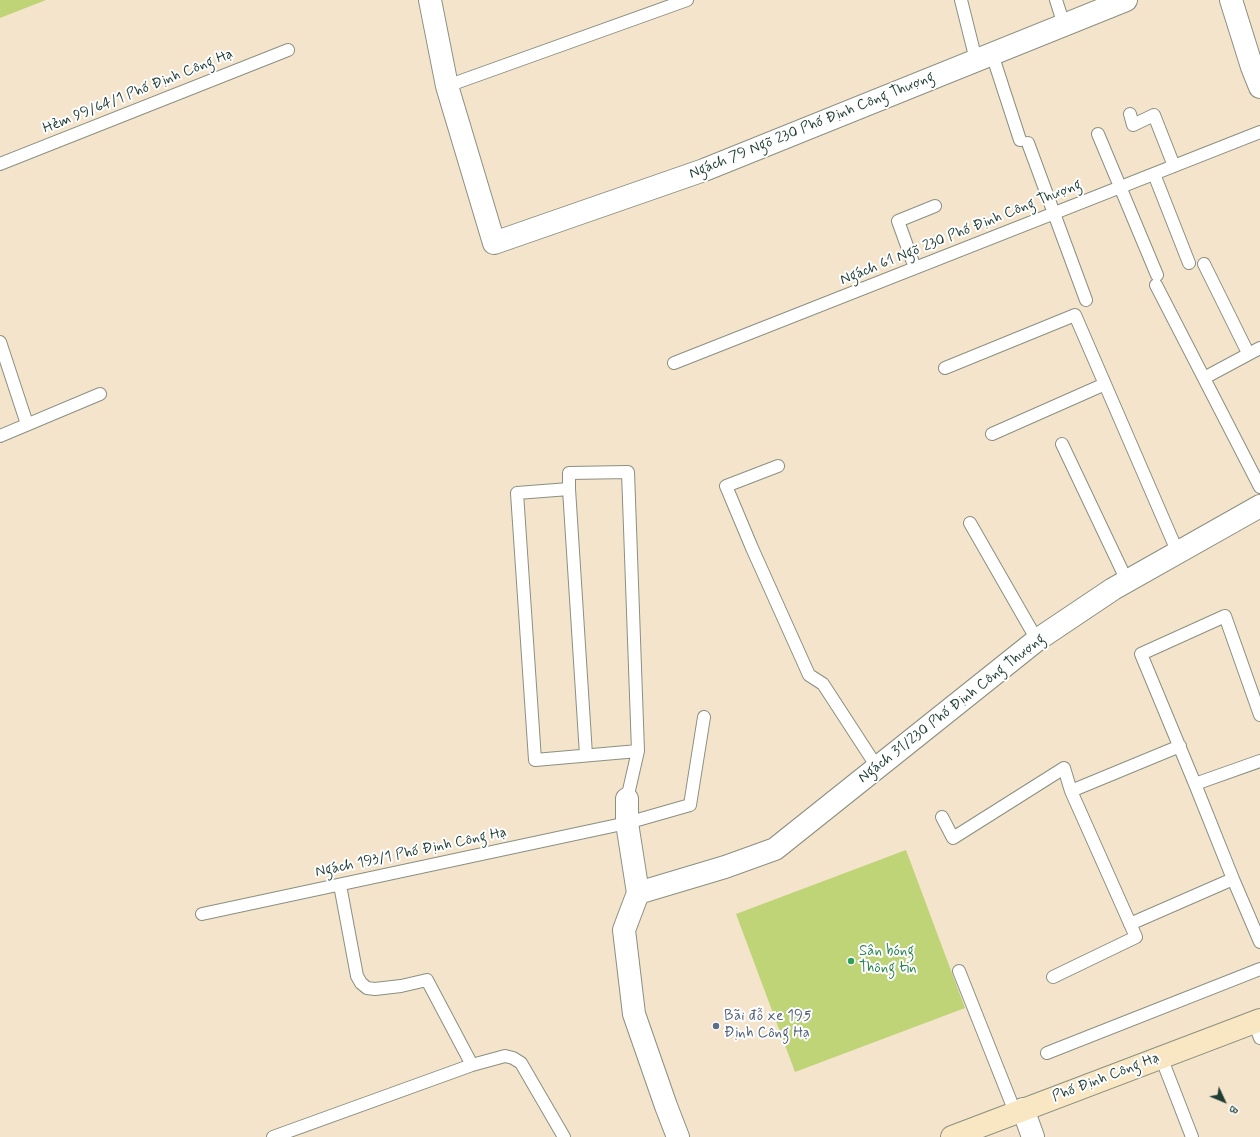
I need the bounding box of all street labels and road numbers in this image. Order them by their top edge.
street label: Hẻm 99/64/1 Phố Định Công Hạ [40,46,236,138]
street label: Ngách 79 Ngõ 230 Phố Định Công Thượng [687,68,937,184]
street label: Ngách 61 Ngõ 230 Phố Định Công Thượng [838,176,1084,290]
street label: Ngách 31/230 Phố Định Công Thượng [855,630,1049,788]
street label: Ngách 193/1 Phố Định Công Hạ [314,824,508,882]
street label: Phố Định Công Hạ [1050,1049,1162,1107]

